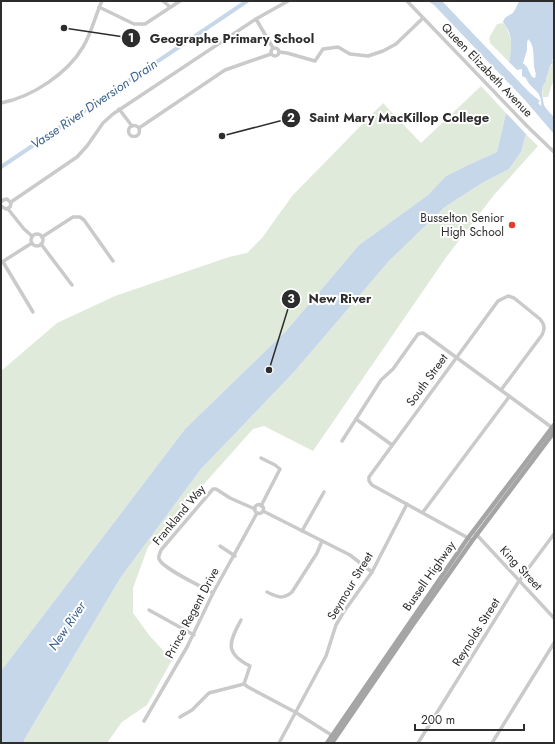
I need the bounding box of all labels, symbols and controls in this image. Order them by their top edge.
street label: Queen Elizabeth Avenue [437,19,537,121]
callout: Geographe Primary School [121,26,322,51]
text: 1 [128,29,134,47]
text: Geographe Primary School [150,29,314,48]
water label: Vasse River Diversion Drain [27,54,161,154]
callout: Saint Mary MacKillop College [281,105,497,130]
text: Saint Mary MacKillop College [309,108,490,127]
text: 2 [287,109,295,127]
place label: Busselton Senior High School [420,209,505,241]
marker: Busselton Senior High School [507,220,517,230]
callout: New River [281,286,379,311]
text: New River [309,289,372,308]
text: 3 [287,290,295,308]
street label: South Street [402,350,452,410]
street label: Frankland Way [148,480,210,549]
street label: Bussell Highway [398,537,460,615]
street label: King Street [496,542,547,594]
street label: Seymour Street [323,549,377,623]
street label: Prince Regent Drive [160,564,224,662]
street label: Reynolds Street [448,594,504,670]
water label: New River [44,597,91,654]
scale bar [415,706,524,732]
text: 200 m [421,711,455,729]

